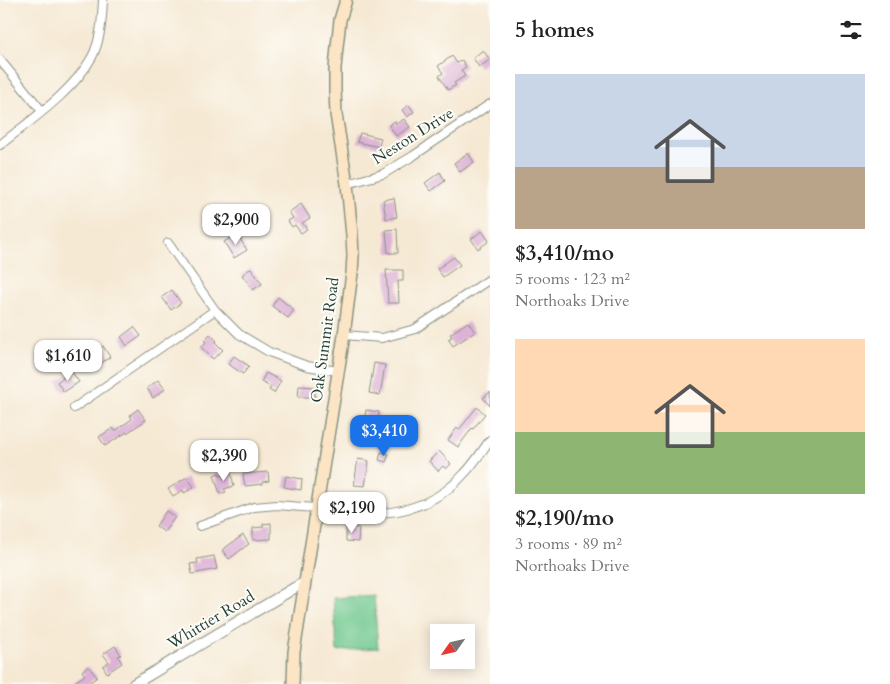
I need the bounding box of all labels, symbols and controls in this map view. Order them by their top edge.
text: 5 homes [515,16,594,45]
icon: filters [837,16,865,44]
street label: Neston Drive [368,102,458,170]
icon: home [645,106,735,196]
pin: $2,900 [195,204,277,246]
text: $2,900 [213,209,259,231]
text: $3,410/mo [515,239,614,268]
text: 5 rooms · 123 m² [515,268,630,290]
street label: Oak Summit Road [305,275,345,404]
text: Northoaks Drive [515,290,629,312]
pin: $1,610 [27,340,109,382]
text: $1,610 [45,345,91,367]
icon: home [645,371,735,461]
pin: $3,410 [343,414,425,457]
text: $3,410 [361,420,407,442]
pin: $2,390 [183,440,265,482]
text: $2,390 [201,445,247,467]
pin: $2,190 [311,492,393,534]
text: $2,190 [329,497,375,519]
text: $2,190/mo [515,504,614,533]
text: 3 rooms · 89 m² [515,533,622,555]
text: Northoaks Drive [515,555,629,577]
street label: Whittier Road [162,585,259,655]
north arrow [430,624,475,669]
map controls [430,624,475,669]

